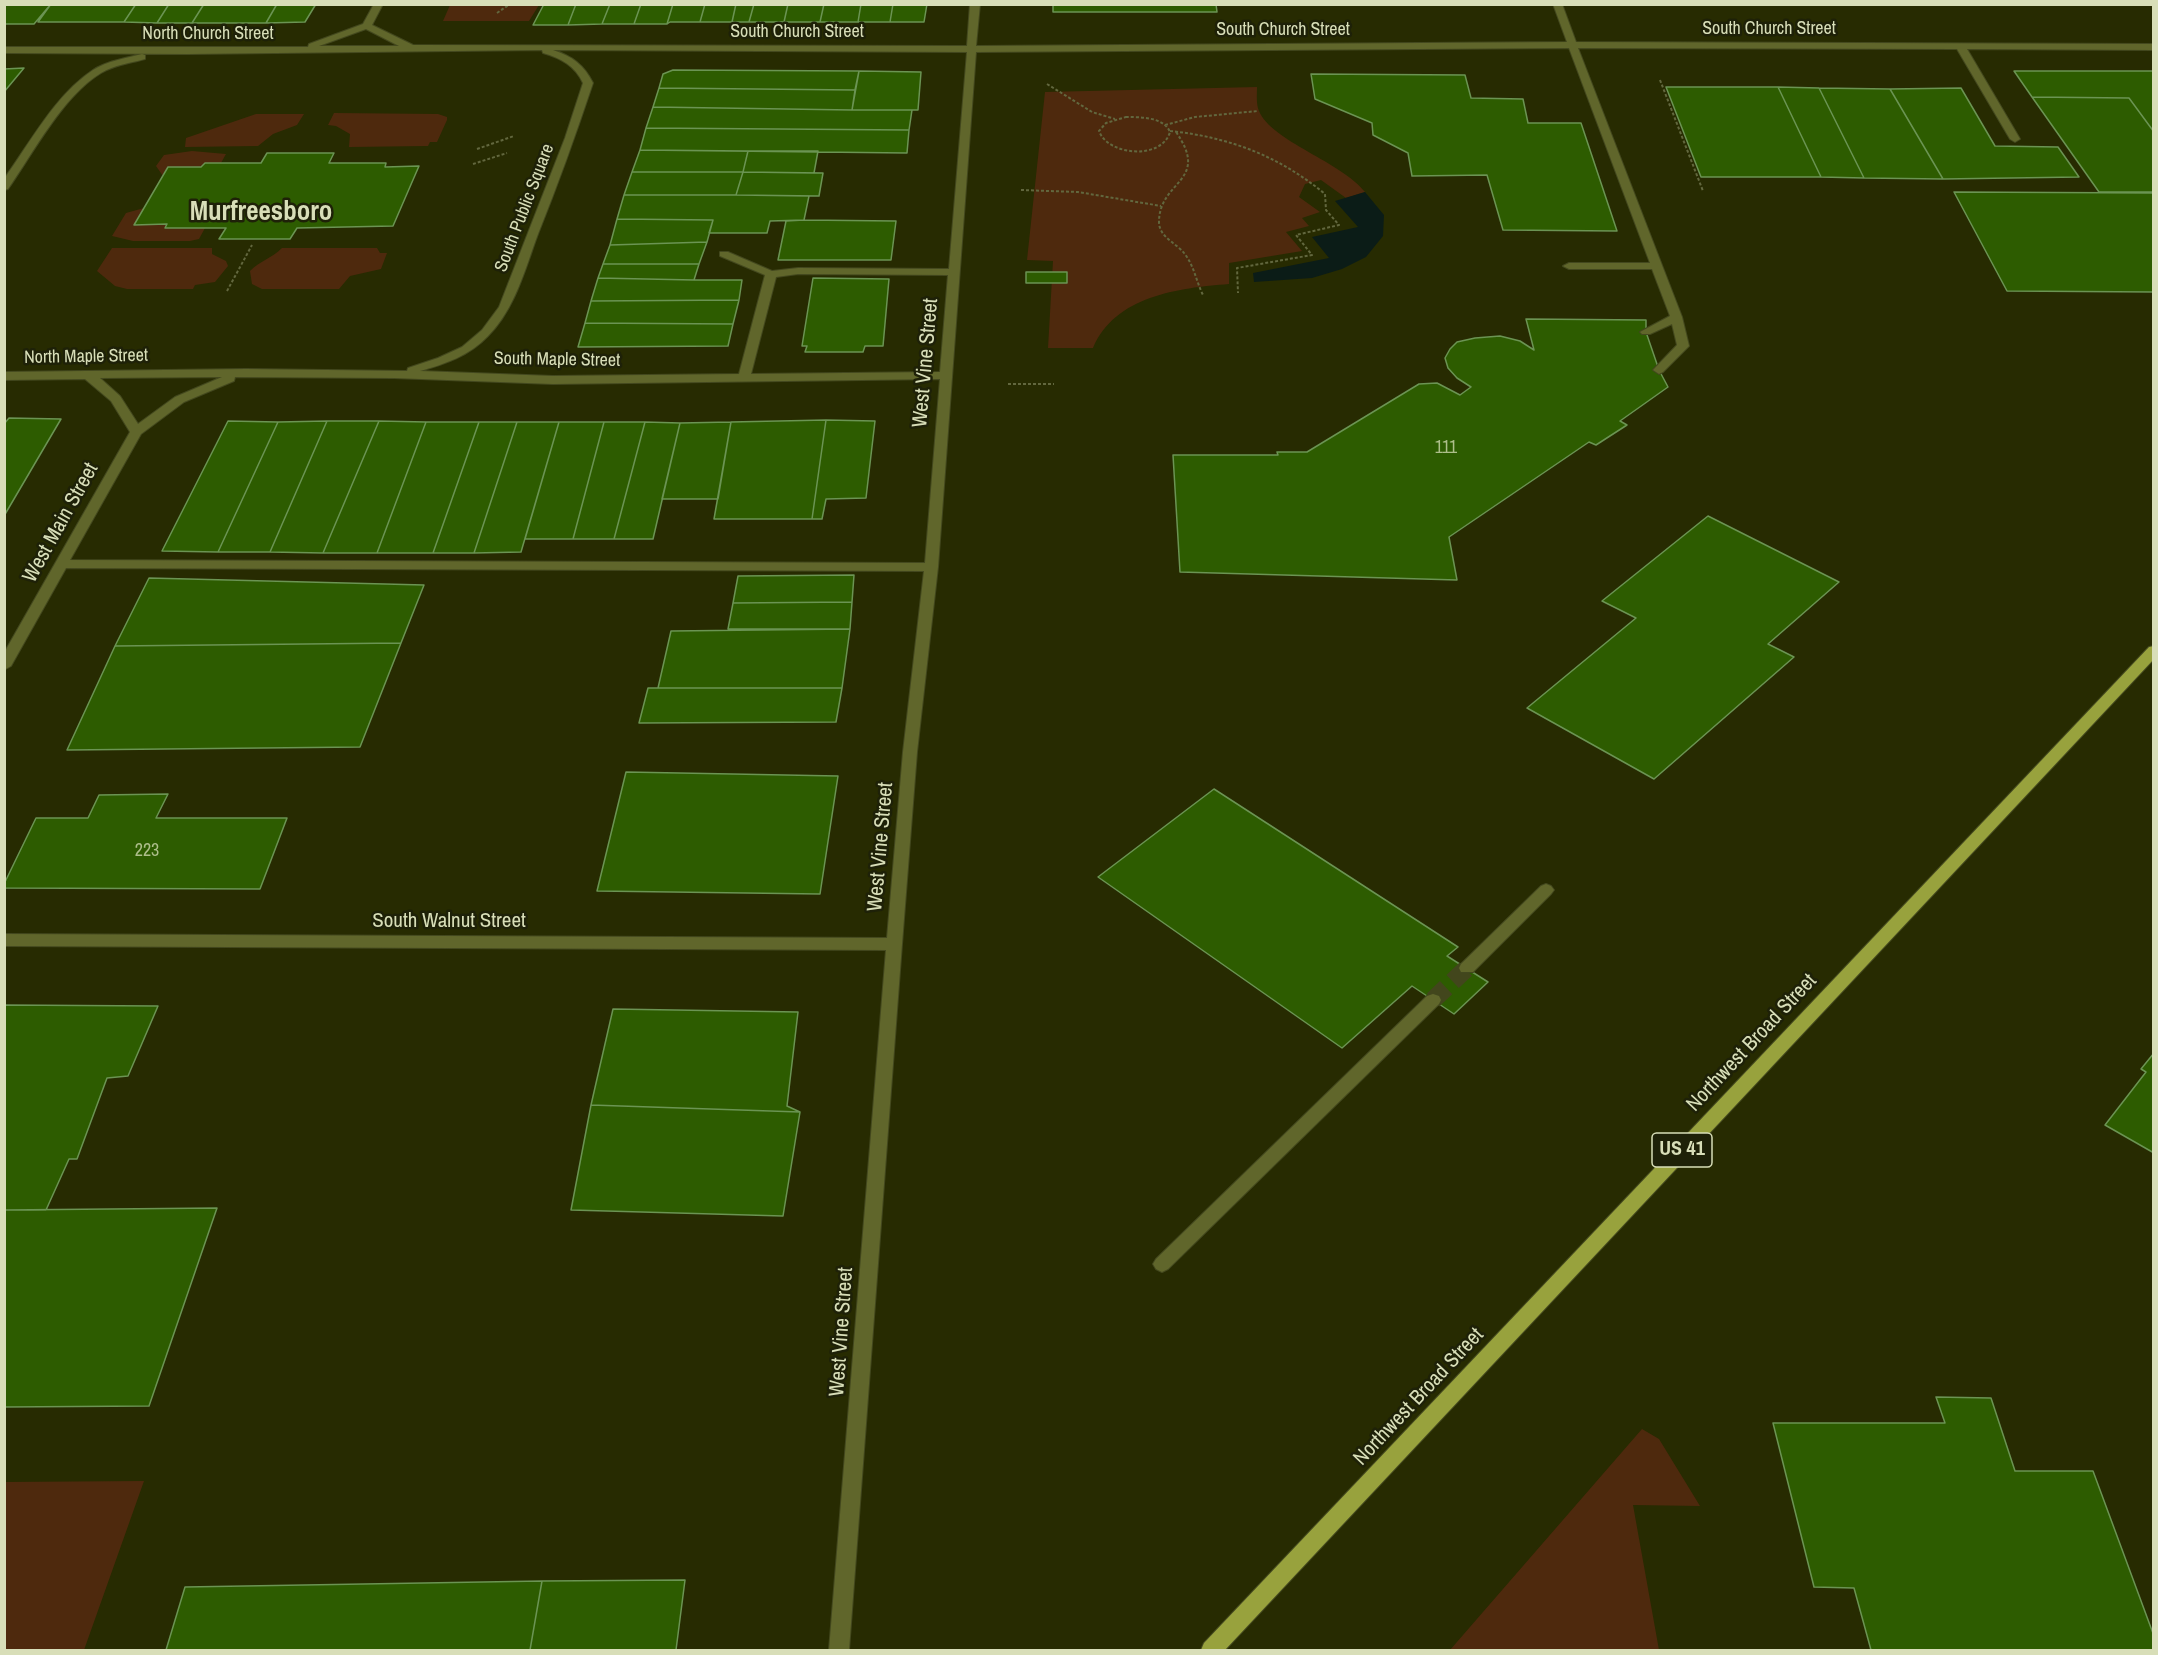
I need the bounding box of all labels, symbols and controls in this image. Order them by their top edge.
street label: South Church Street [1702,18,1836,40]
street label: South Church Street [1216,19,1350,41]
street label: South Church Street [730,21,864,43]
street label: North Church Street [142,23,274,45]
street label: South Public Square [491,141,559,275]
district label: Murfreesboro [190,197,332,229]
street label: West Vine Street [908,297,944,429]
street label: North Maple Street [24,345,148,369]
street label: South Maple Street [494,348,620,372]
house number: 111 [1435,437,1457,459]
street label: West Main Street [18,459,104,587]
street label: West Vine Street [863,781,899,913]
house number: 223 [135,840,159,862]
street label: South Walnut Street [372,908,526,934]
street label: Northwest Broad Street [1682,969,1822,1117]
road number: US 41 [1652,1133,1712,1167]
street label: West Vine Street [825,1266,859,1398]
street label: Northwest Broad Street [1349,1323,1489,1471]

